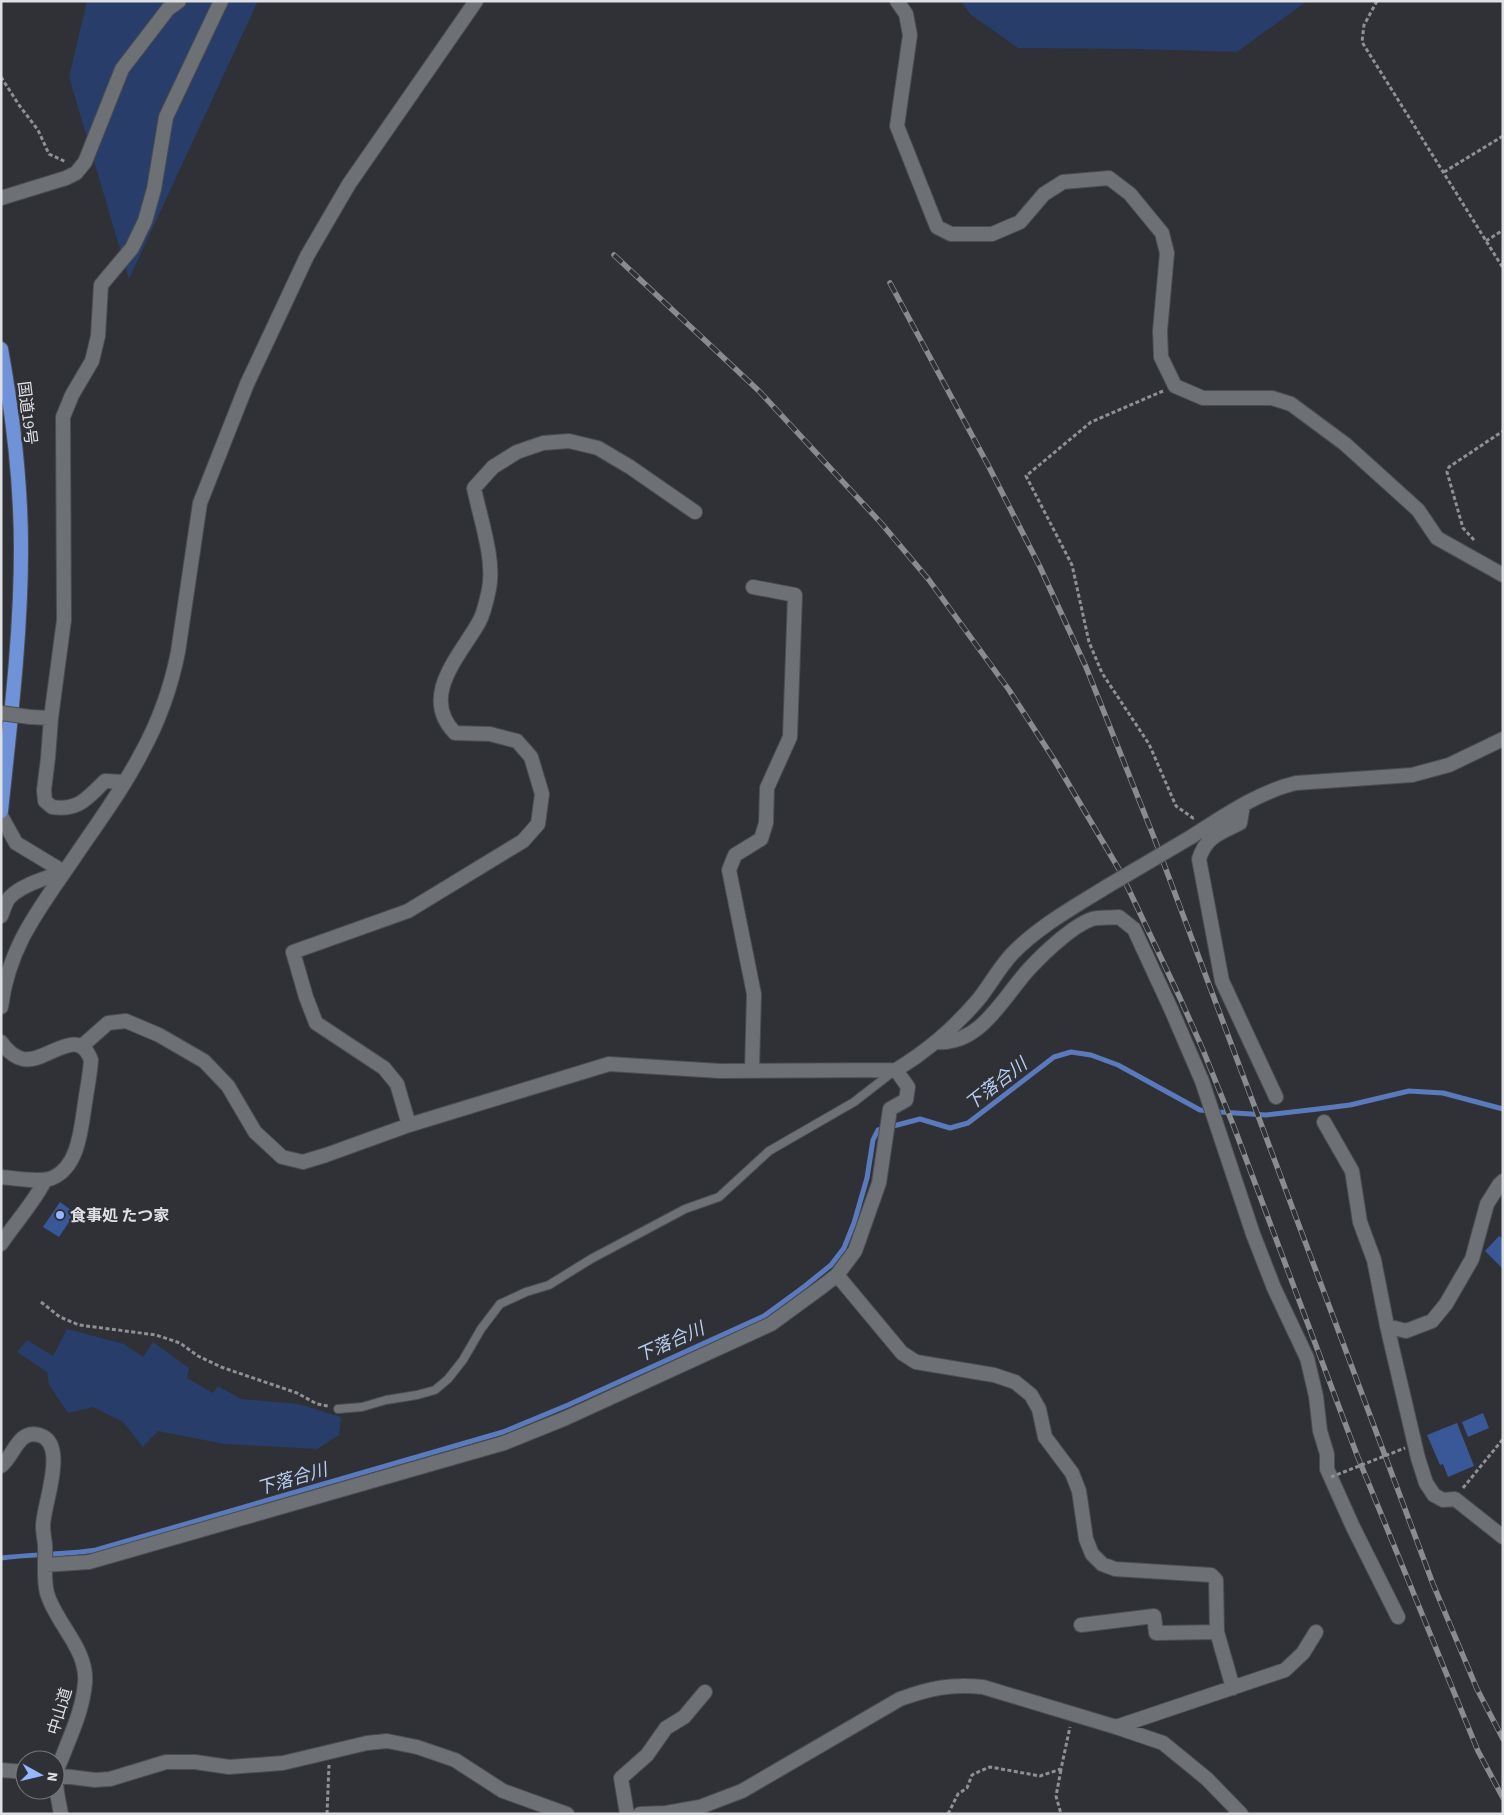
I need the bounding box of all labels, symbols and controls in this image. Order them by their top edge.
street label: 国道19号 [12,380,42,446]
water label: 下落合川 [960,1051,1034,1116]
place label: 食事処 たつ家 [70,1205,169,1227]
marker: 食事処 たつ家 [54,1209,66,1221]
water label: 下落合川 [632,1316,710,1369]
water label: 下落合川 [254,1457,332,1501]
street label: 中山道 [42,1685,77,1737]
north arrow [15,1750,65,1800]
text: N [41,1771,62,1783]

